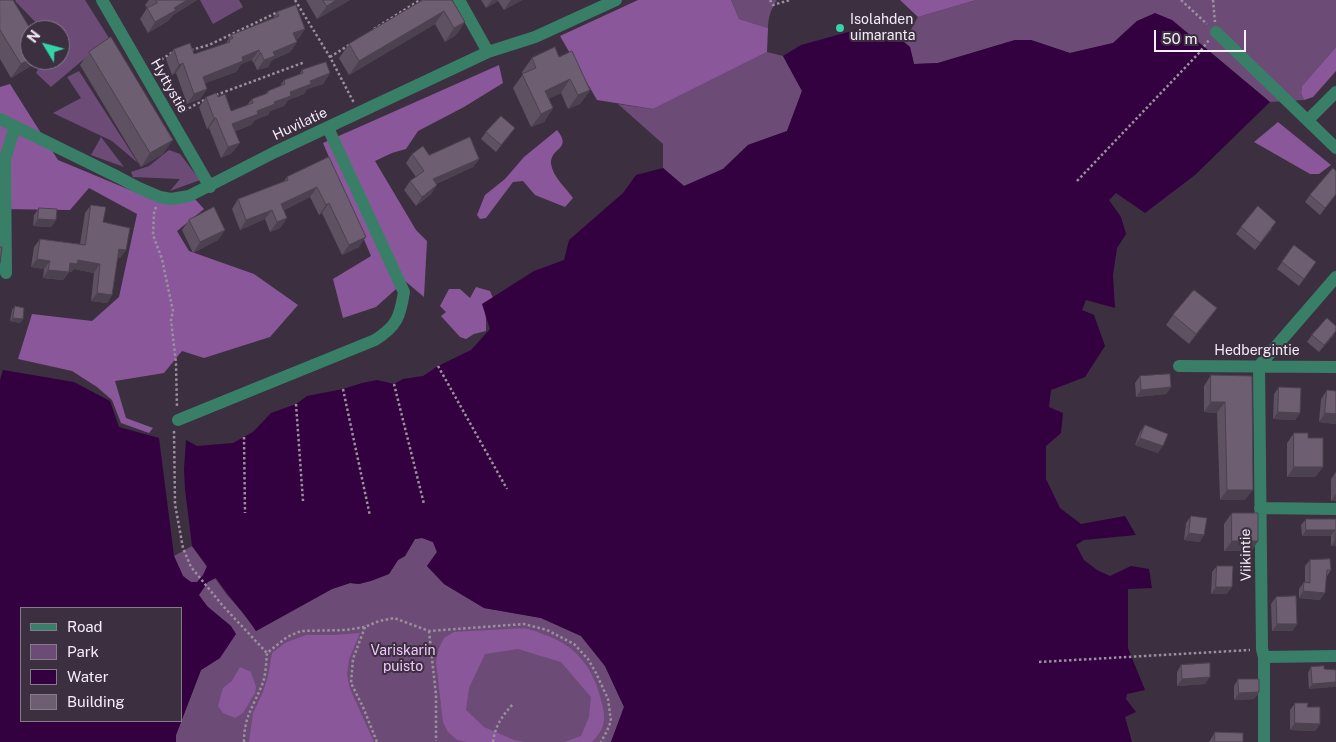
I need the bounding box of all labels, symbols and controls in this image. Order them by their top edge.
place label: Isolahden uimaranta [850,12,915,44]
north arrow [20,20,70,70]
scale bar [1156,20,1248,52]
marker: Isolahden uimaranta [834,22,846,34]
text: N [24,27,43,46]
text: 50 m [1162,30,1197,47]
street label: Hyttystie [147,56,191,116]
street label: Huvilatie [270,104,330,144]
street label: Hedbergintie [1214,343,1300,359]
street label: Viikintie [1237,529,1255,581]
legend [20,607,182,722]
text: Road [67,618,103,635]
text: Park [67,643,99,660]
park label: Variskarin puisto [370,643,436,676]
text: Water [67,668,109,685]
text: Building [67,693,125,710]

